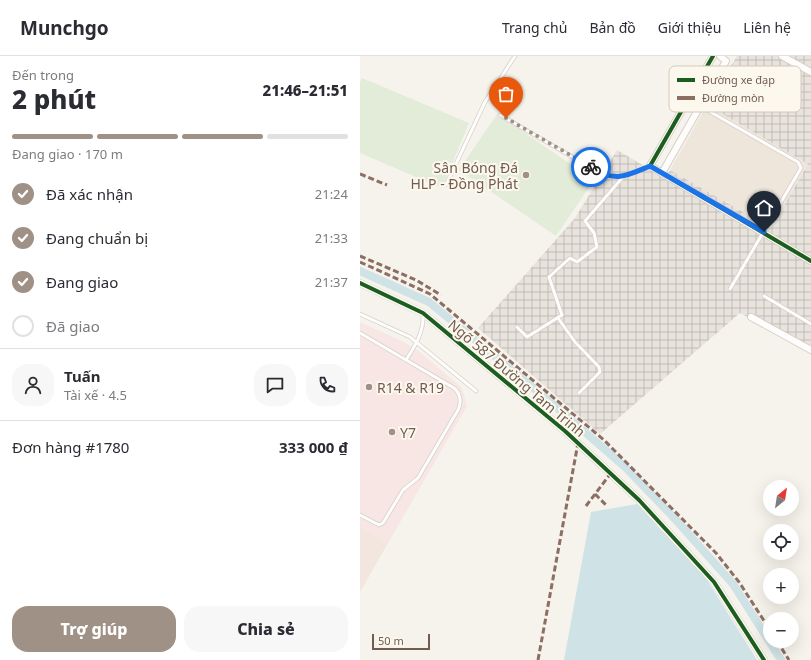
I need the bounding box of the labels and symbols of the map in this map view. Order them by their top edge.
legend [669,66,801,112]
text: Đường xe đạp [702,72,775,87]
pin [489,77,523,118]
text: Đường mòn [702,90,764,105]
courier [571,147,611,187]
place label: Sân Bóng Đá HLP - Đồng Phát [410,158,518,193]
marker: Sân Bóng Đá HLP - Đồng Phát [521,170,531,180]
pin [747,191,781,232]
street label: Ngõ 587 Đường Tam Trinh [445,315,589,441]
place label: R14 & R19 [377,378,444,397]
marker: R14 & R19 [364,382,374,392]
place label: Y7 [400,423,416,442]
marker: Y7 [387,427,397,437]
north arrow [763,480,799,516]
scale bar [372,632,430,651]

